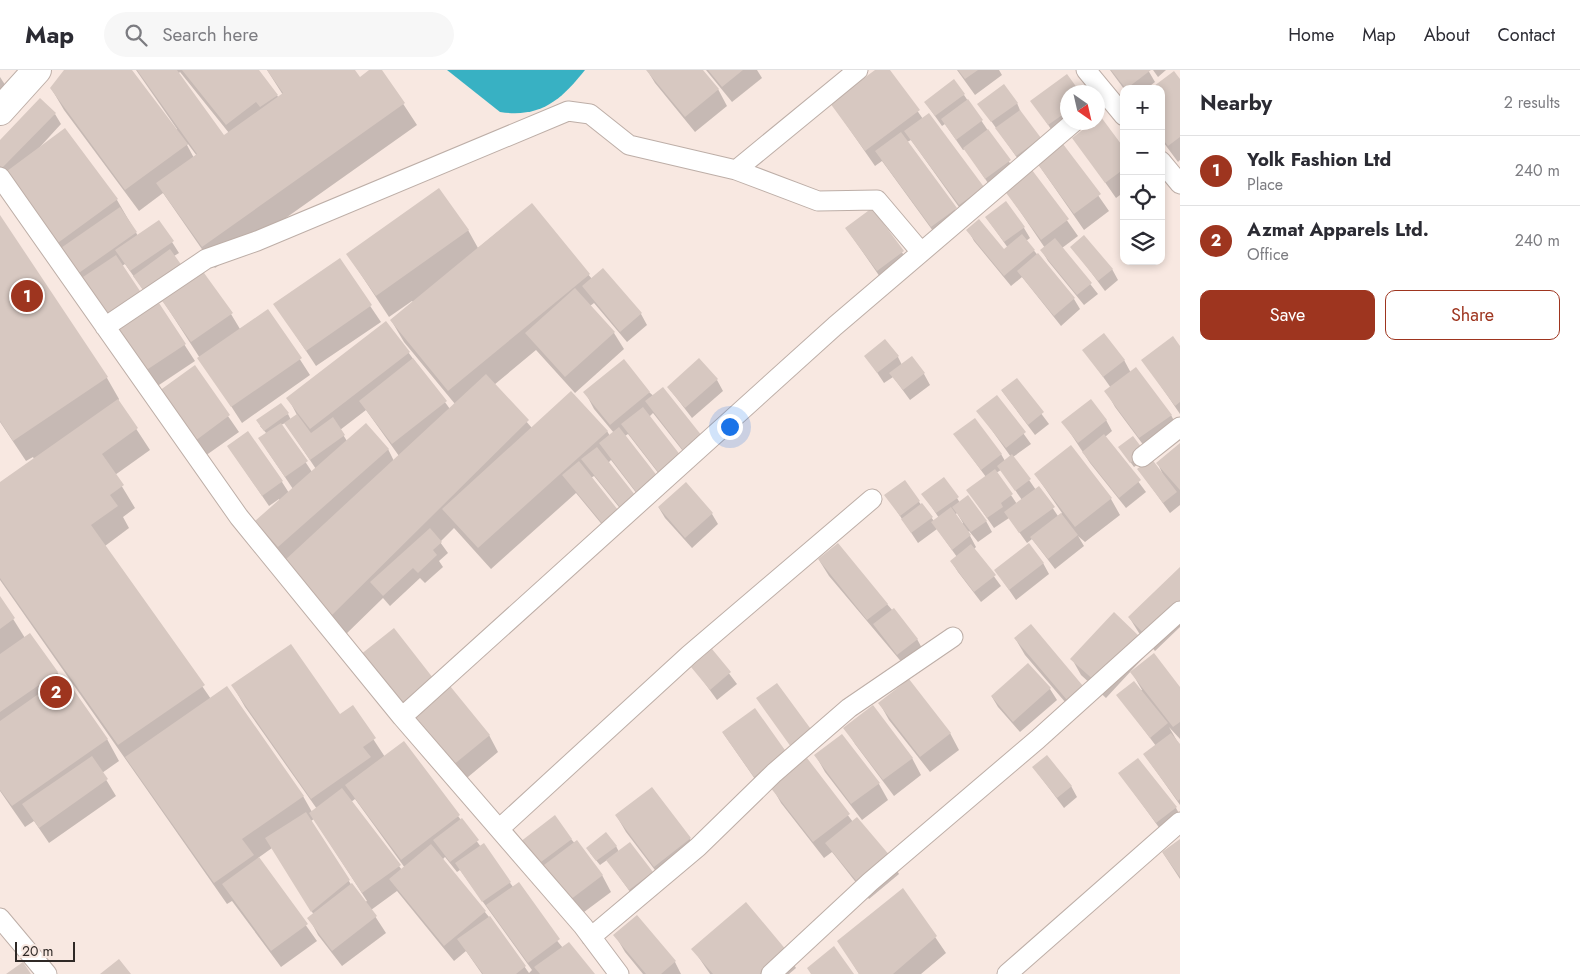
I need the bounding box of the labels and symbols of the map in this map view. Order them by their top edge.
north arrow [1060,85,1105,130]
pin: 1 [11,277,43,315]
your location [717,414,743,440]
pin: 2 [40,673,72,711]
scale bar [15,939,75,962]

